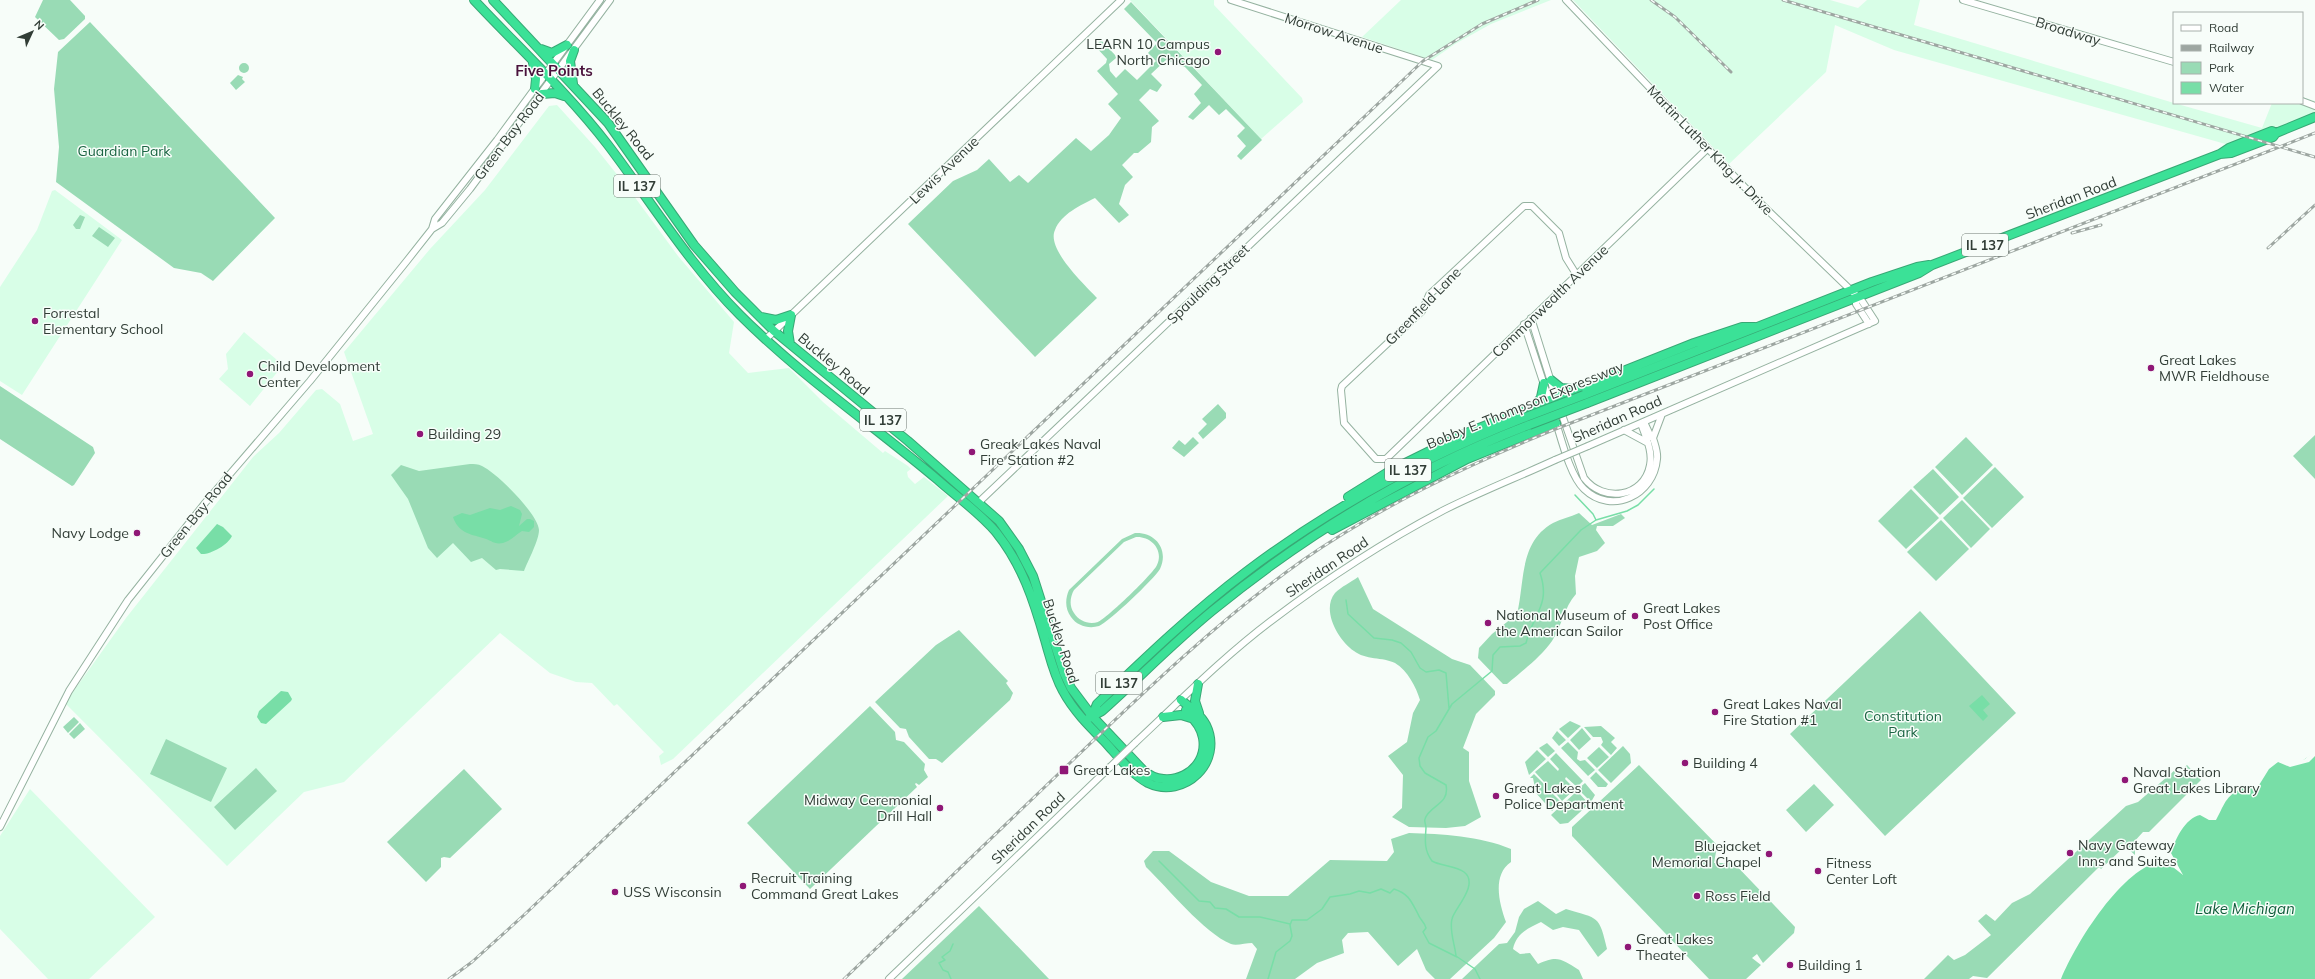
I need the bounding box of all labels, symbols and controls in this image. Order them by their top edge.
street label: Morrow Avenue [1282,9,1386,57]
north arrow [12,12,52,52]
legend [2173,12,2303,104]
street label: Broadway [2033,13,2103,50]
text: N [31,17,47,33]
text: Road [2209,20,2238,35]
place label: LEARN 10 Campus North Chicago [1086,35,1210,69]
text: Railway [2209,40,2255,55]
marker: LEARN 10 Campus North Chicago [1213,47,1223,57]
text: Park [2209,60,2235,75]
district label: Five Points [515,61,593,80]
text: Water [2209,80,2245,95]
street label: Martin Luther King Jr. Drive [1643,81,1777,219]
street label: Buckley Road [588,84,658,164]
street label: Green Bay Road [470,88,548,184]
street label: Lewis Avenue [905,132,983,208]
park label: Guardian Park [77,142,171,160]
street label: Sheridan Road [2023,172,2119,224]
road number: IL 137 [614,175,660,197]
road number: IL 137 [1962,234,2008,256]
street label: Spaulding Street [1163,240,1253,328]
street label: Commonwealth Avenue [1488,241,1612,361]
street label: Greenfield Lane [1381,263,1465,349]
place label: Forrestal Elementary School [43,304,163,338]
marker: Forrestal Elementary School [30,316,40,326]
street label: Buckley Road [795,329,873,399]
place label: Great Lakes MWR Fieldhouse [2159,351,2269,385]
place label: Child Development Center [258,357,380,391]
street label: Bobby E. Thompson Expressway [1424,357,1627,453]
marker: Great Lakes MWR Fieldhouse [2146,363,2156,373]
marker: Child Development Center [245,369,255,379]
street label: Sheridan Road [1570,391,1664,447]
road number: IL 137 [860,409,906,431]
place label: Building 29 [428,425,501,443]
marker: Building 29 [415,429,425,439]
place label: Greak Lakes Naval Fire Station #2 [980,435,1101,469]
marker: Greak Lakes Naval Fire Station #2 [967,447,977,457]
road number: IL 137 [1385,459,1431,481]
street label: Green Bay Road [156,468,236,562]
place label: Navy Lodge [52,524,129,542]
marker: Navy Lodge [132,528,142,538]
street label: Sheridan Road [1282,533,1372,601]
street label: Buckley Road [1039,596,1083,686]
place label: Great Lakes Post Office [1643,599,1720,633]
place label: National Museum of the American Sailor [1496,606,1626,640]
marker: Great Lakes Post Office [1630,611,1640,621]
marker: National Museum of the American Sailor [1483,618,1493,628]
road number: IL 137 [1096,672,1142,694]
place label: Great Lakes Naval Fire Station #1 [1723,695,1842,729]
marker: Great Lakes Naval Fire Station #1 [1710,707,1720,717]
park label: Constitution Park [1864,707,1942,741]
place label: Building 4 [1693,754,1758,772]
marker: Building 4 [1680,758,1690,768]
place label: Great Lakes [1073,761,1150,779]
place label: Naval Station Great Lakes Library [2133,763,2260,797]
marker: Great Lakes [1058,764,1070,776]
marker: Naval Station Great Lakes Library [2120,775,2130,785]
place label: Great Lakes Police Department [1504,779,1624,813]
street label: Sheridan Road [987,788,1069,868]
place label: Midway Ceremonial Drill Hall [804,791,932,825]
marker: Great Lakes Police Department [1491,791,1501,801]
marker: Midway Ceremonial Drill Hall [935,803,945,813]
place label: Navy Gateway Inns and Suites [2078,836,2177,870]
place label: Bluejacket Memorial Chapel [1652,837,1761,871]
marker: Navy Gateway Inns and Suites [2065,848,2075,858]
marker: Bluejacket Memorial Chapel [1764,849,1774,859]
place label: Fitness Center Loft [1826,854,1897,888]
marker: Fitness Center Loft [1813,866,1823,876]
place label: Recruit Training Command Great Lakes [751,869,899,903]
marker: Recruit Training Command Great Lakes [738,881,748,891]
place label: USS Wisconsin [623,883,722,901]
marker: USS Wisconsin [610,887,620,897]
place label: Ross Field [1705,887,1771,905]
marker: Ross Field [1692,891,1702,901]
water label: Lake Michigan [2195,899,2295,918]
place label: Great Lakes Theater [1636,930,1713,964]
marker: Great Lakes Theater [1623,942,1633,952]
place label: Building 1 [1798,956,1863,974]
marker: Building 1 [1785,960,1795,970]

